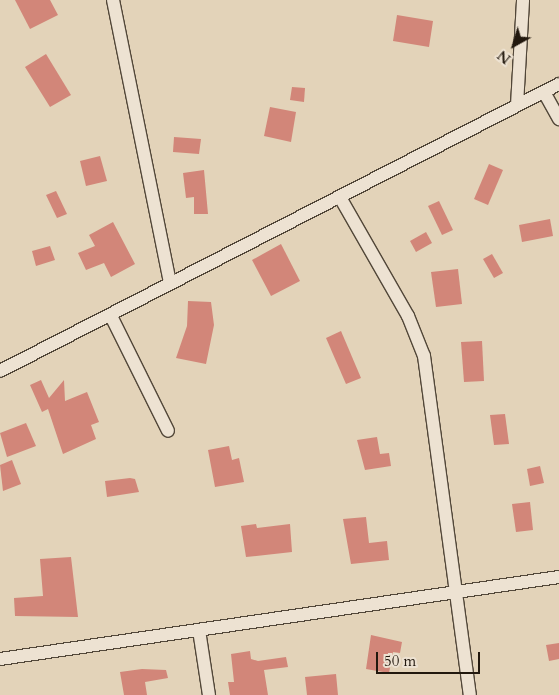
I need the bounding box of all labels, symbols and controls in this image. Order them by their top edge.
north arrow [489,20,539,70]
text: N [494,46,515,68]
scale bar [379,642,483,674]
text: 50 m [384,651,416,671]

